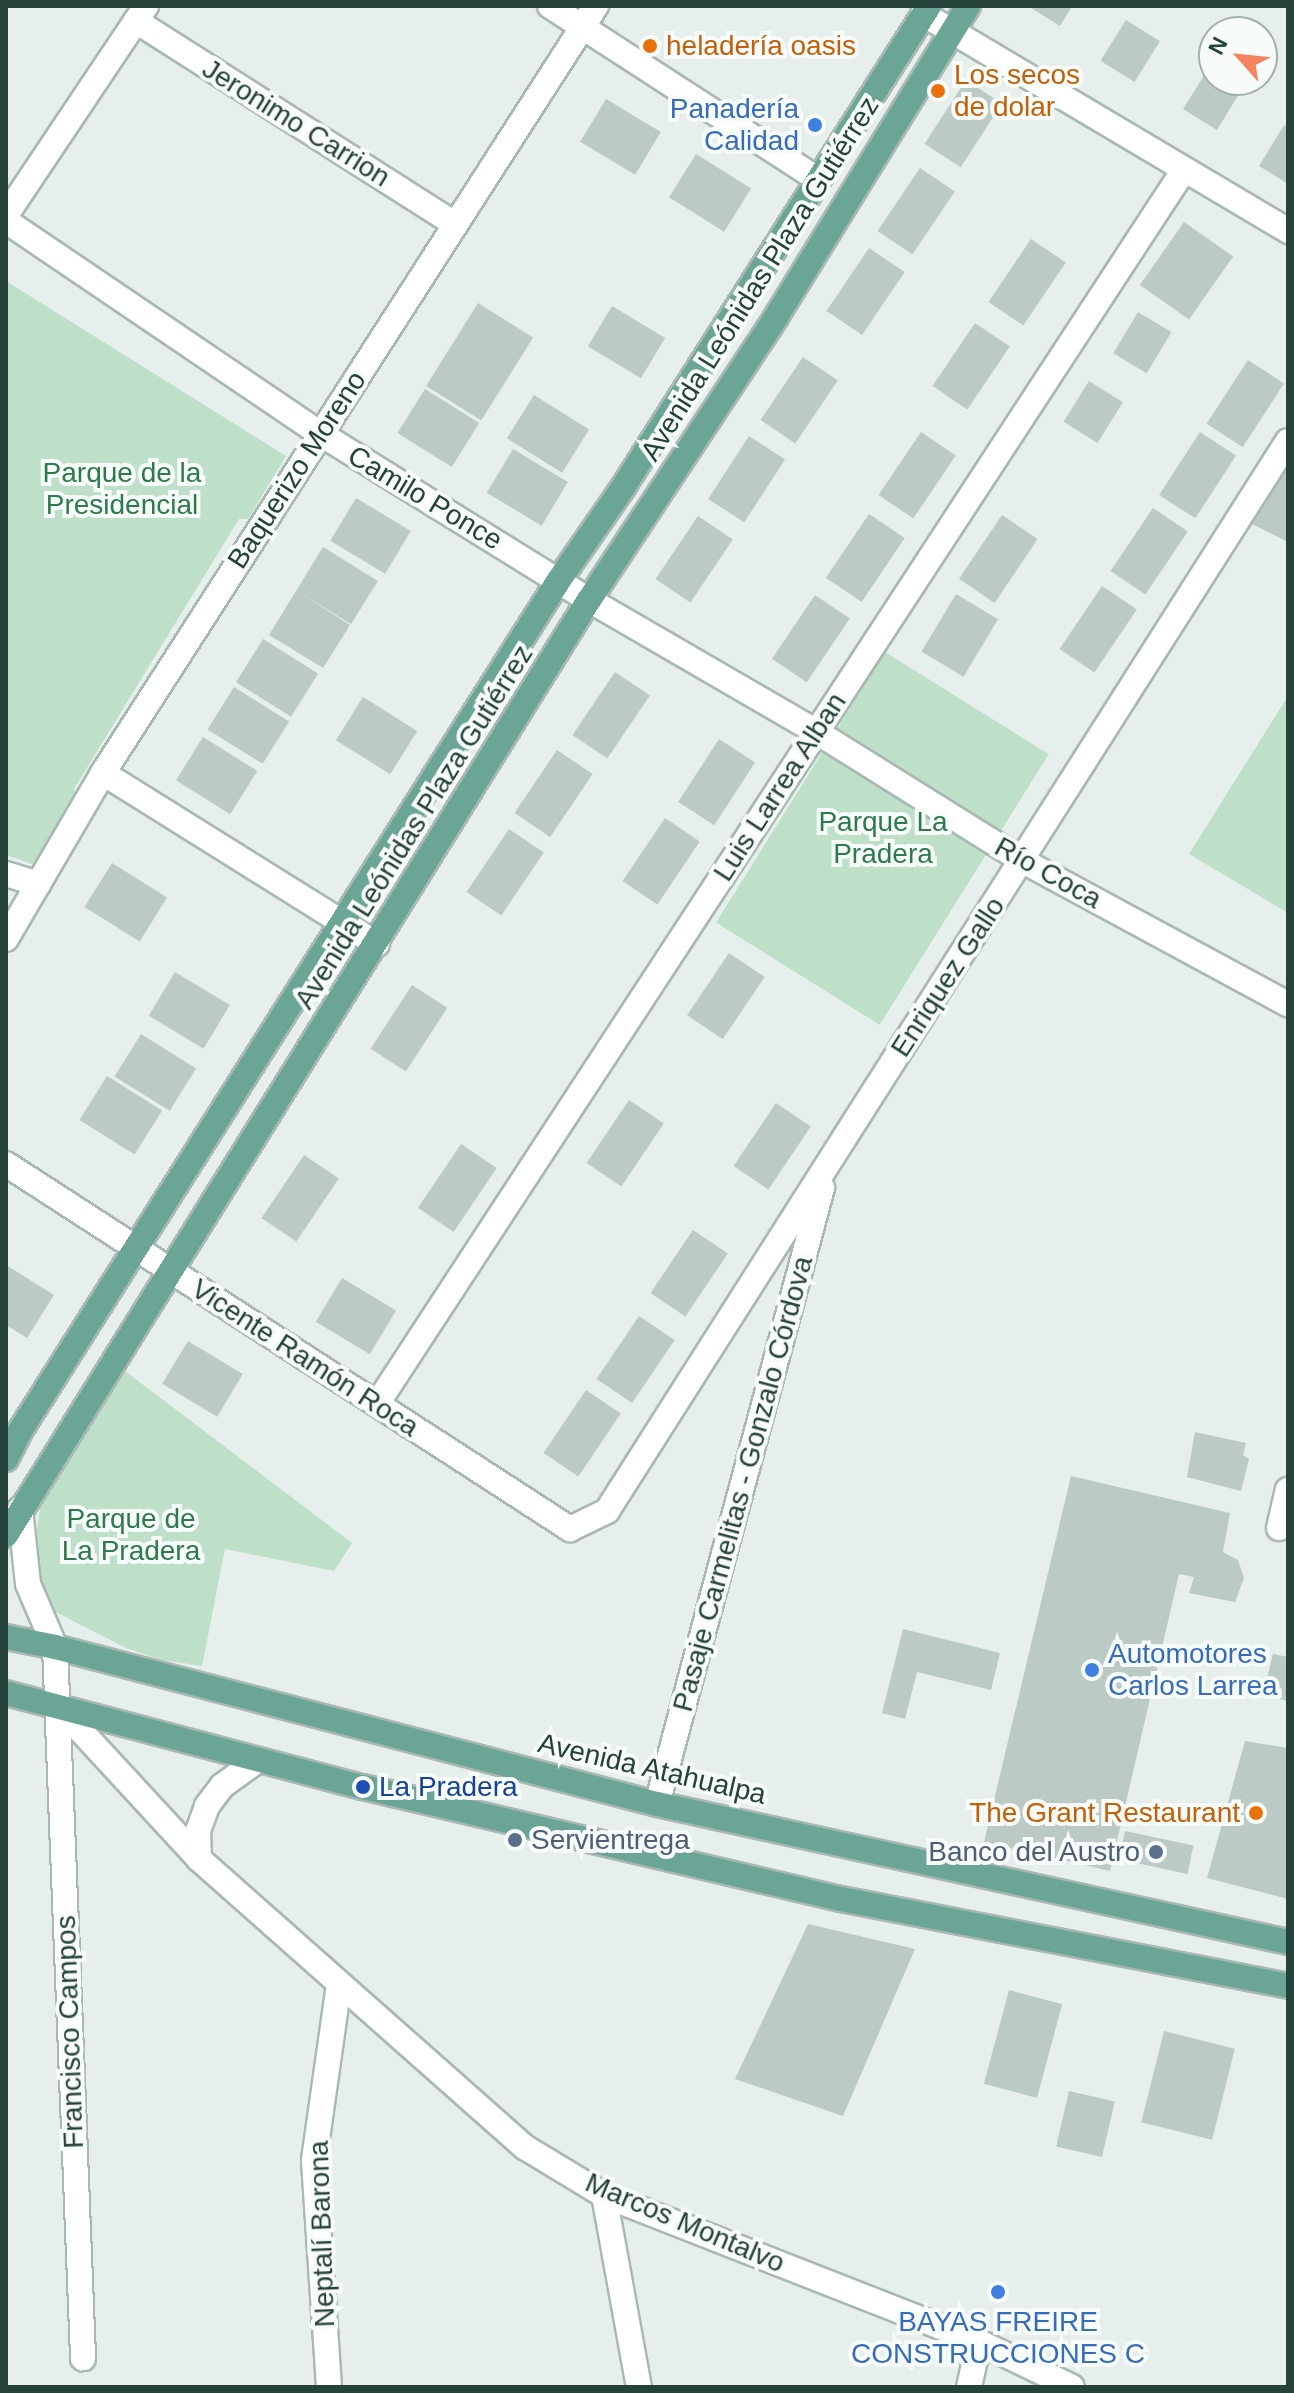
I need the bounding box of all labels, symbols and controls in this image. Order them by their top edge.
north arrow [1198,16,1278,96]
place label: heladería oasis [666,29,856,63]
text: N [1203,33,1233,59]
marker: heladería oasis [641,37,659,55]
street label: Jeronimo Carrion [196,52,396,194]
place label: Los secos de dolar [954,58,1080,124]
marker: Los secos de dolar [929,82,947,100]
street label: Avenida Leónidas Plaza Gutiérrez [634,91,886,467]
place label: Panadería Calidad [670,92,799,158]
marker: Panadería Calidad [806,116,824,134]
street label: Baquerizo Moreno [221,365,373,575]
street label: Camilo Ponce [342,439,508,557]
park label: Parque de la Presidencial [43,456,201,522]
street label: Avenida Leónidas Plaza Gutiérrez [288,639,540,1015]
street label: Luis Larrea Alban [706,686,854,888]
park label: Parque La Pradera [818,805,948,871]
street label: Río Coca [989,830,1107,916]
street label: Enriquez Gallo [884,891,1012,1063]
street label: Pasaje Carmelitas - Gonzalo Córdova [666,1253,820,1715]
street label: Vicente Ramón Roca [185,1272,425,1444]
park label: Parque de La Pradera [62,1502,200,1568]
place label: Automotores Carlos Larrea [1108,1637,1278,1703]
marker: Automotores Carlos Larrea [1083,1661,1101,1679]
street label: Avenida Atahualpa [534,1726,770,1812]
place label: La Pradera [379,1770,518,1804]
marker: La Pradera [354,1778,372,1796]
place label: The Grant Restaurant [969,1796,1240,1830]
marker: The Grant Restaurant [1247,1804,1265,1822]
place label: Servientrega [531,1823,690,1857]
marker: Servientrega [506,1831,524,1849]
place label: Banco del Austro [927,1835,1140,1869]
marker: Banco del Austro [1147,1843,1165,1861]
street label: Francisco Campos [49,1915,91,2149]
street label: Neptalí Barona [302,2140,342,2328]
street label: Marcos Montalvo [580,2166,790,2280]
marker: BAYAS FREIRE CONSTRUCCIONES C [989,2283,1007,2301]
place label: BAYAS FREIRE CONSTRUCCIONES C [851,2305,1145,2371]

